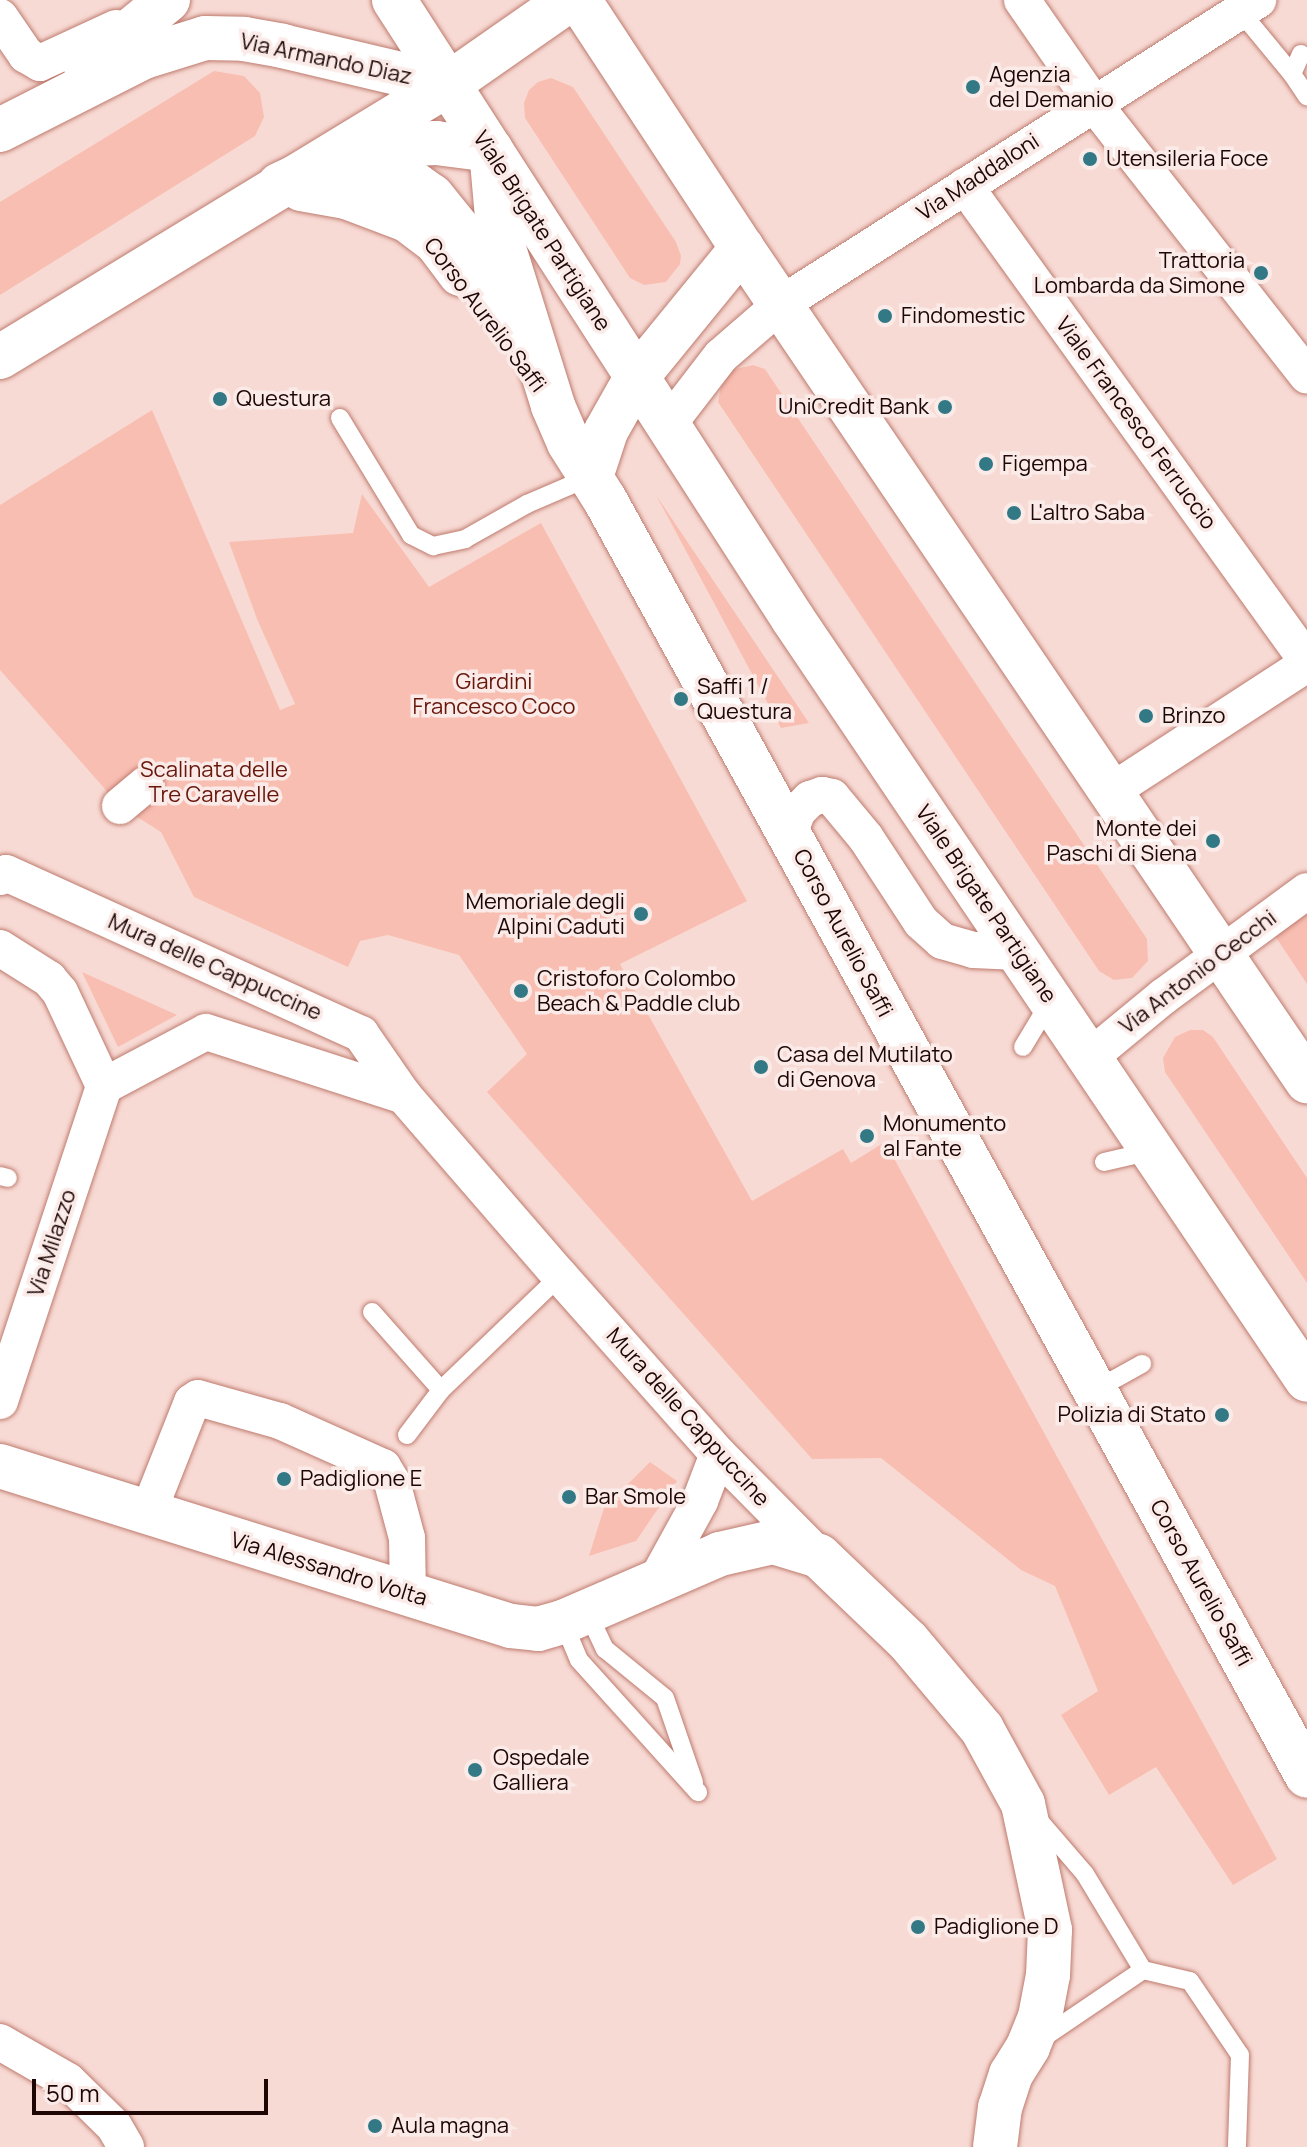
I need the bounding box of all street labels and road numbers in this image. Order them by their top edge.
street label: Via Armando Diaz [238,28,414,90]
street label: Viale Brigate Partigiane [467,126,617,336]
street label: Via Maddaloni [912,128,1044,226]
street label: Corso Aurelio Saffi [418,233,552,397]
street label: Viale Francesco Ferruccio [1050,312,1222,534]
street label: Viale Brigate Partigiane [910,800,1062,1008]
street label: Corso Aurelio Saffi [788,845,898,1021]
street label: Via Antonio Cecchi [1114,904,1282,1040]
street label: Mura delle Cappuccine [104,908,326,1026]
street label: Via Milazzo [22,1186,82,1300]
street label: Mura delle Cappuccine [601,1322,775,1512]
street label: Corso Aurelio Saffi [1144,1495,1258,1671]
street label: Via Alessandro Volta [228,1527,430,1611]

